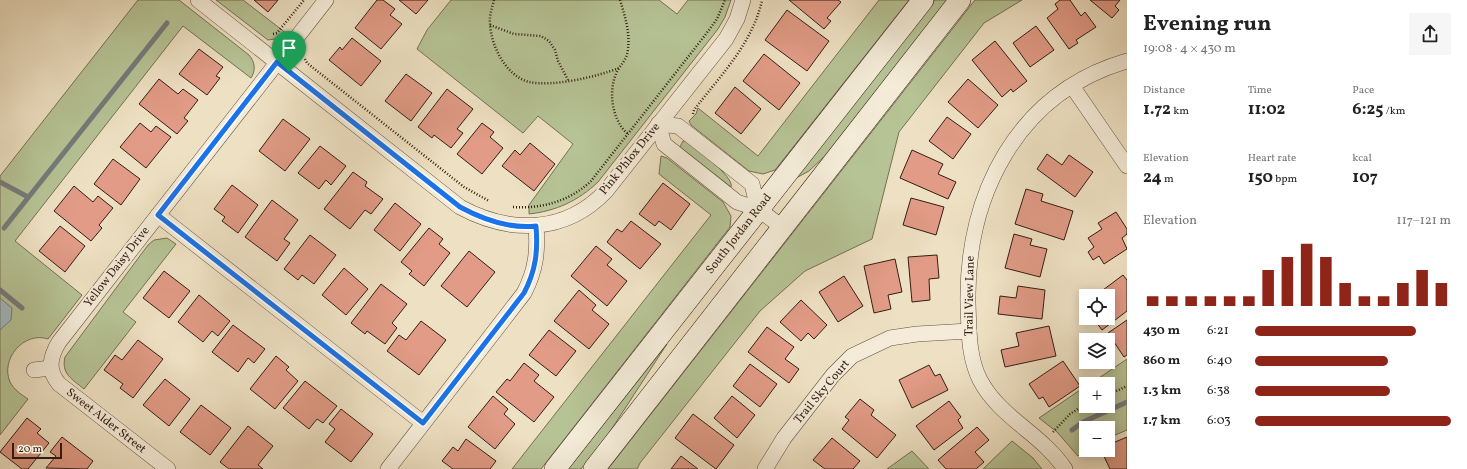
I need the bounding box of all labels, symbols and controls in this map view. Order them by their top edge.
text: Evening run [1143,9,1272,40]
button: share [1409,13,1451,55]
pin [272,31,306,72]
icon: arrive [278,37,300,59]
text: 19:08 · 4 × 430 m [1143,40,1236,58]
text: Distance [1143,83,1185,98]
text: Time [1248,83,1272,98]
text: Pace [1352,83,1374,98]
text: 1.72 [1143,98,1171,121]
text: 11:02 [1248,98,1285,121]
text: 6:25 [1352,98,1384,121]
text: km [1171,104,1189,119]
text: /km [1384,104,1405,119]
street label: Pink Phlox Drive [596,119,664,198]
text: Elevation [1143,151,1189,166]
text: Heart rate [1248,151,1296,166]
text: kcal [1352,151,1372,166]
text: 24 [1143,166,1162,189]
text: 150 [1248,166,1273,189]
text: 107 [1352,166,1378,189]
text: m [1162,172,1174,187]
text: bpm [1273,172,1297,187]
street label: South Jordan Road [702,190,776,278]
text: Elevation [1143,212,1197,230]
text: 117–121 m [1397,212,1451,230]
street label: Yellow Daisy Drive [81,223,154,311]
street label: Trail View Lane [961,255,979,336]
map controls [1079,289,1115,457]
button: locate [1079,289,1115,325]
text: 430 m [1143,322,1180,340]
text: 6:21 [1207,322,1229,340]
button: layers [1079,333,1115,369]
text: 860 m [1143,352,1180,370]
text: 6:40 [1207,352,1232,370]
street label: Trail Sky Court [790,357,854,427]
button: + [1079,377,1115,413]
text: 1.3 km [1143,382,1181,400]
text: 6:38 [1207,382,1230,400]
street label: Sweet Alder Street [63,385,149,457]
text: 1.7 km [1143,412,1181,430]
text: 6:03 [1207,412,1231,430]
button: − [1079,421,1115,457]
scale bar [12,441,62,460]
text: 20 m [18,442,42,457]

